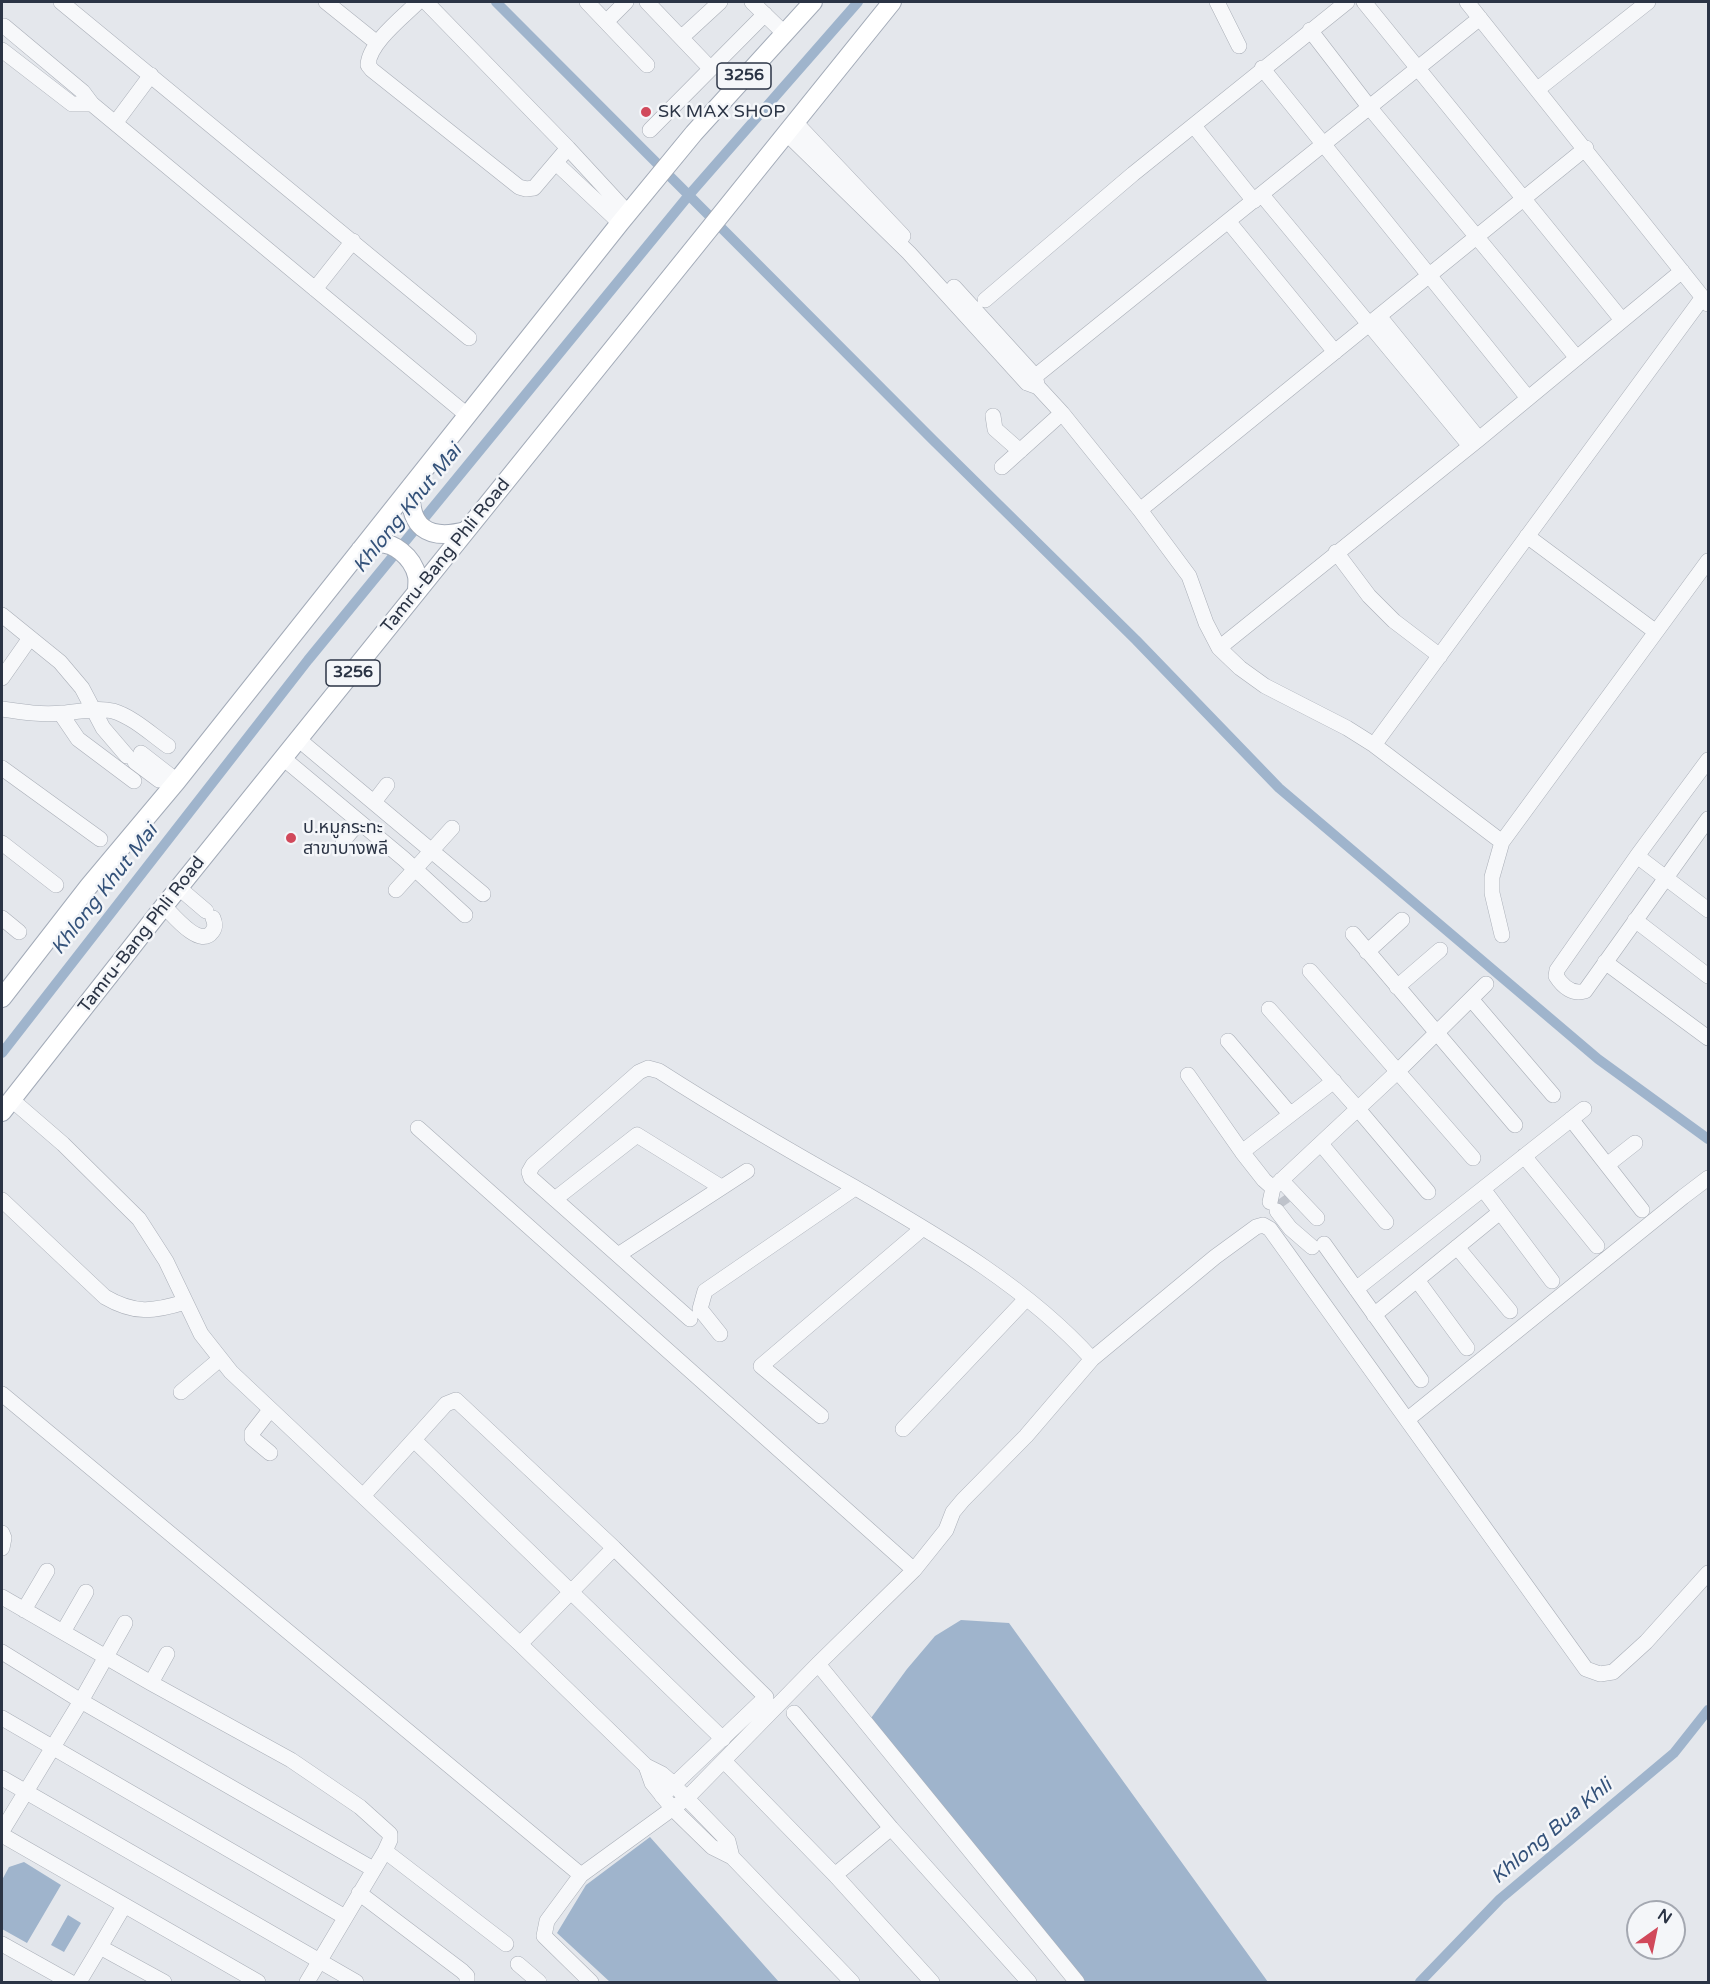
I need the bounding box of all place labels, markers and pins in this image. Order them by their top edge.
place label: SK MAX SHOP [658,101,785,123]
marker: SK MAX SHOP [639,105,653,119]
place label: ป.หมูกระทะ สาขาบางพลี [303,817,388,860]
marker: ป.หมูกระทะ สาขาบางพลี [284,831,298,845]

